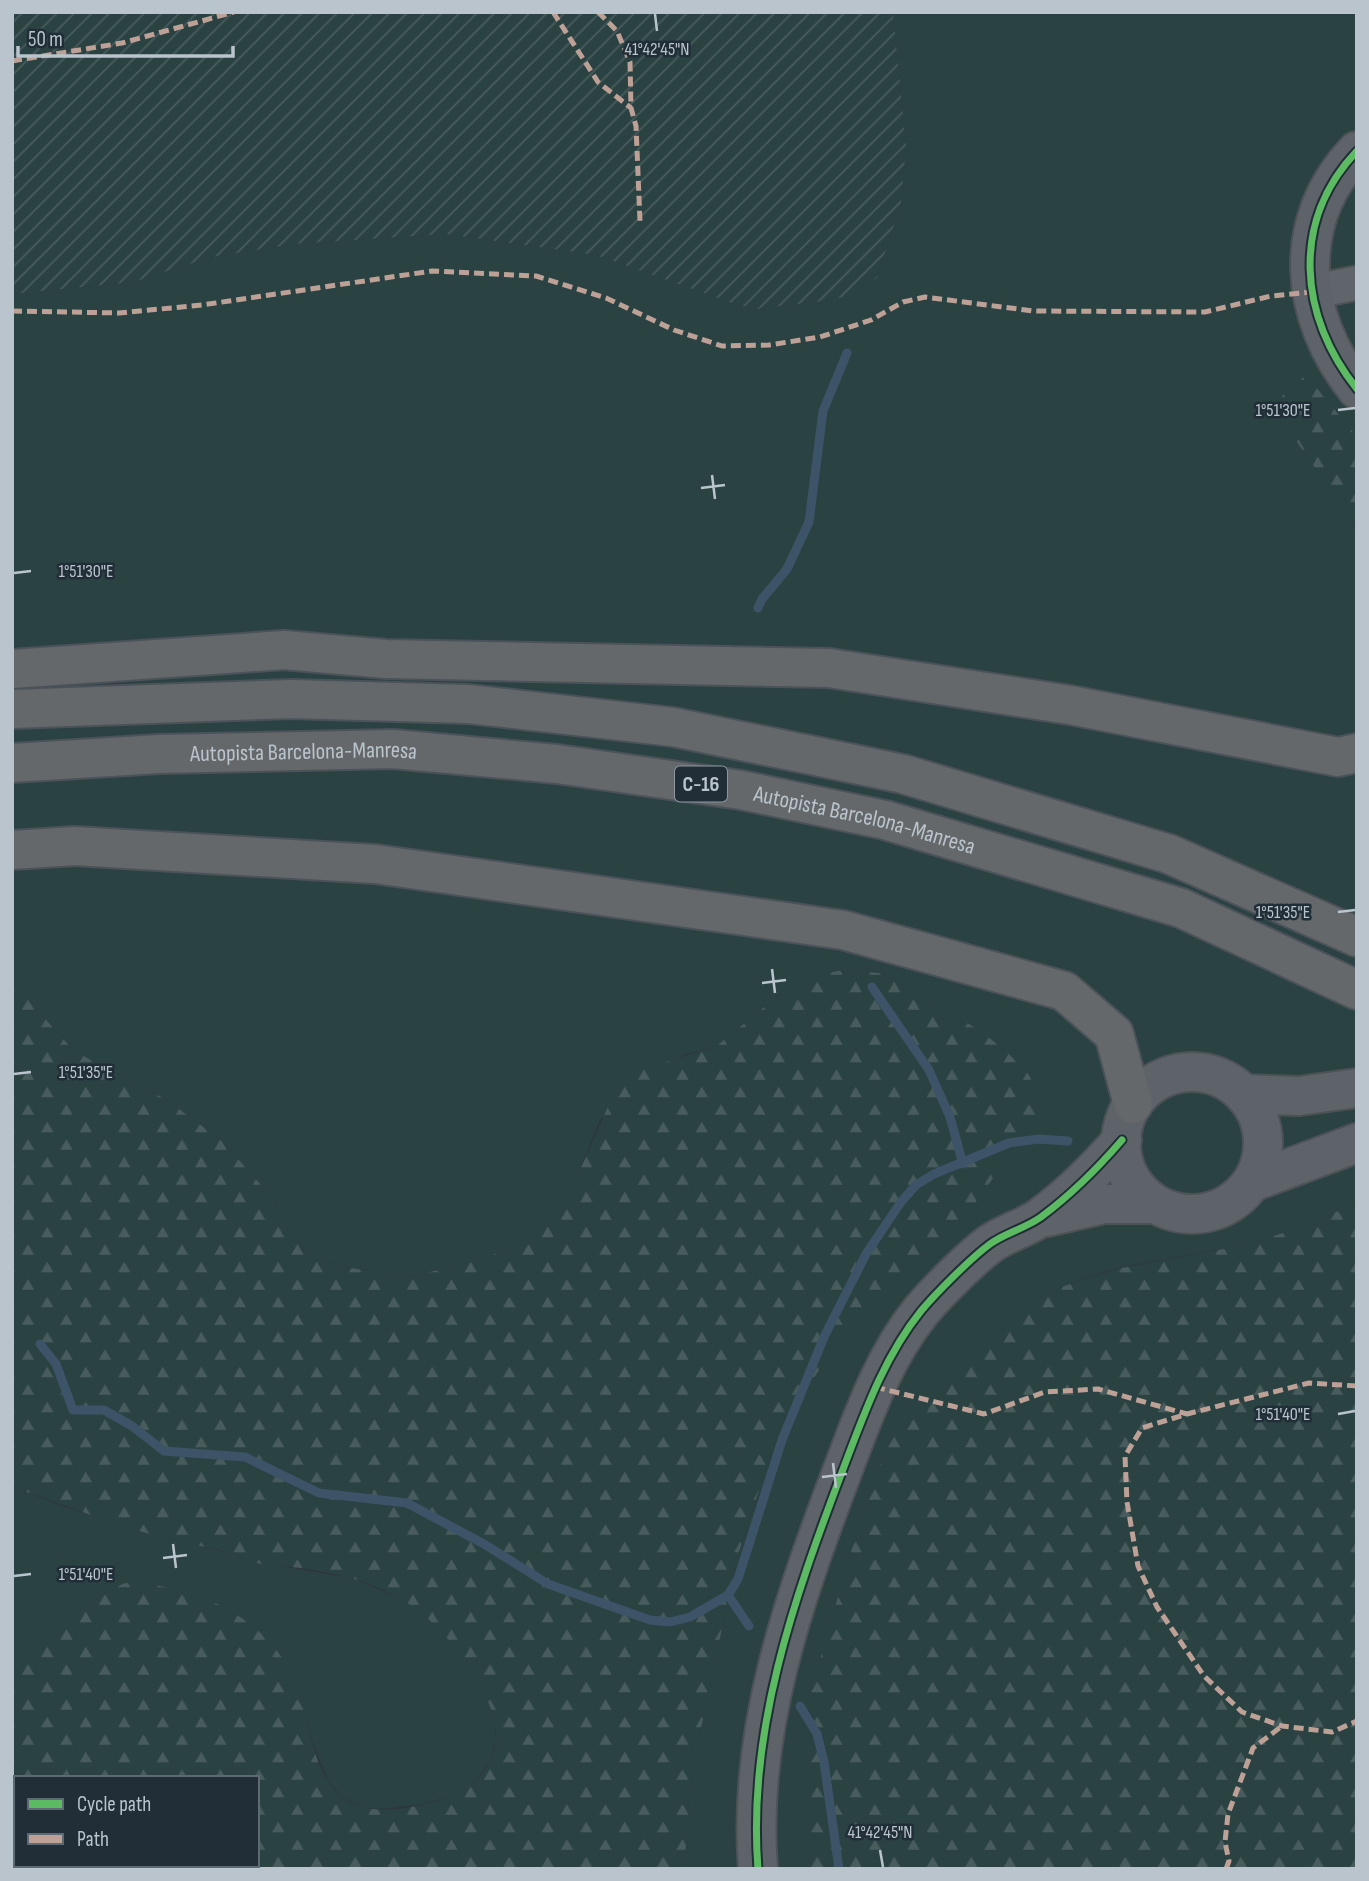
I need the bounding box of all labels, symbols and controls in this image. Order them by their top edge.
scale bar [18,14,233,58]
text: 50 m [28,27,63,52]
text: 41°42'45"N [624,39,690,60]
text: 1°51'30"E [1255,400,1311,421]
text: 1°51'30"E [58,561,114,582]
street label: Autopista Barcelona-Manresa [189,736,418,768]
road number: C-16 [675,766,727,802]
street label: Autopista Barcelona-Manresa [750,780,978,861]
text: 1°51'35"E [1256,902,1310,923]
text: 1°51'35"E [59,1062,113,1083]
text: 1°51'40"E [1255,1404,1311,1425]
text: 1°51'40"E [58,1564,114,1585]
legend [14,1776,259,1867]
text: Cycle path [77,1792,151,1817]
text: 41°42'45"N [847,1822,913,1843]
text: Path [77,1827,109,1852]

